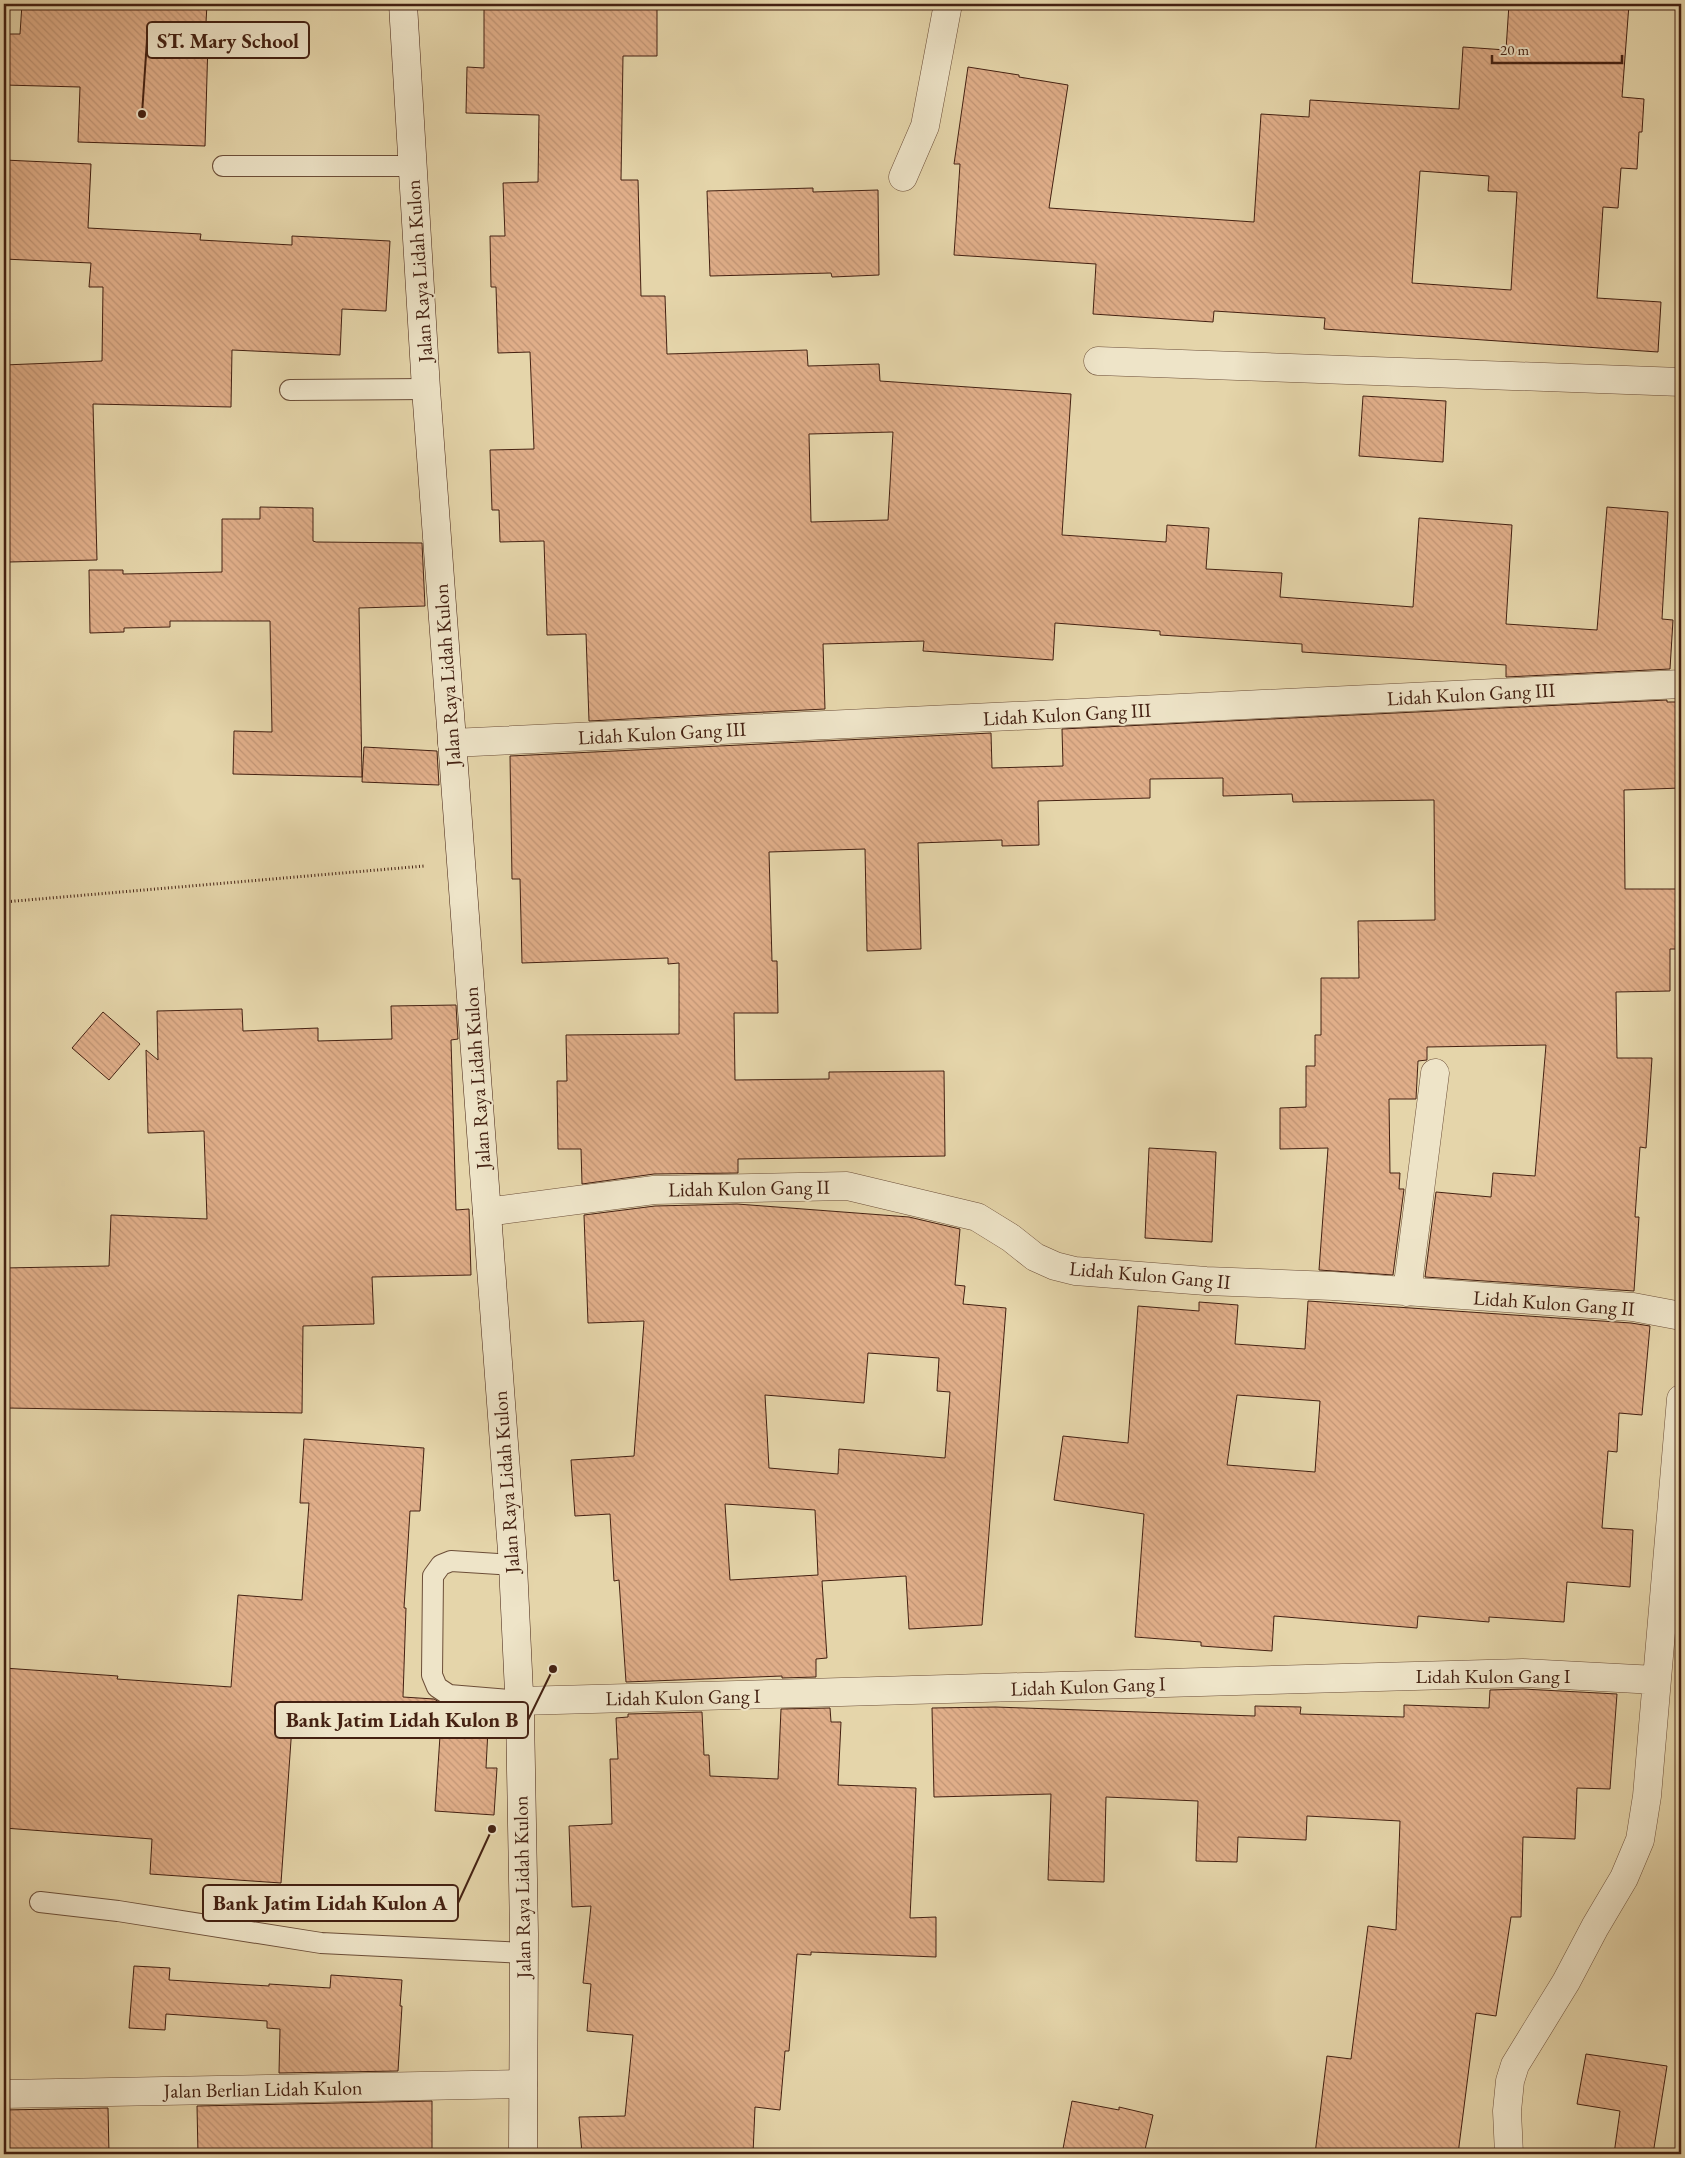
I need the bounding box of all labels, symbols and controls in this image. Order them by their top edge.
callout: ST. Mary School [147,22,309,58]
text: ST. Mary School [157,27,299,54]
scale bar [1492,32,1622,64]
text: 20 m [1500,40,1529,59]
street label: Jalan Raya Lidah Kulon [400,178,438,365]
street label: Jalan Raya Lidah Kulon [428,582,466,769]
street label: Lidah Kulon Gang III [1386,677,1556,711]
street label: Lidah Kulon Gang III [982,697,1152,731]
street label: Lidah Kulon Gang III [577,716,747,750]
street label: Jalan Raya Lidah Kulon [458,985,496,1172]
street label: Lidah Kulon Gang II [668,1174,830,1202]
street label: Lidah Kulon Gang II [1068,1255,1232,1295]
street label: Lidah Kulon Gang II [1472,1284,1636,1322]
street label: Jalan Raya Lidah Kulon [487,1389,525,1576]
street label: Lidah Kulon Gang I [1415,1663,1571,1689]
street label: Lidah Kulon Gang I [1010,1670,1166,1702]
street label: Lidah Kulon Gang I [605,1683,761,1711]
callout: Bank Jatim Lidah Kulon B [275,1702,528,1738]
text: Bank Jatim Lidah Kulon B [286,1706,518,1733]
street label: Jalan Raya Lidah Kulon [507,1795,537,1981]
callout: Bank Jatim Lidah Kulon A [203,1885,458,1921]
text: Bank Jatim Lidah Kulon A [213,1889,448,1916]
street label: Jalan Berlian Lidah Kulon [161,2074,363,2104]

